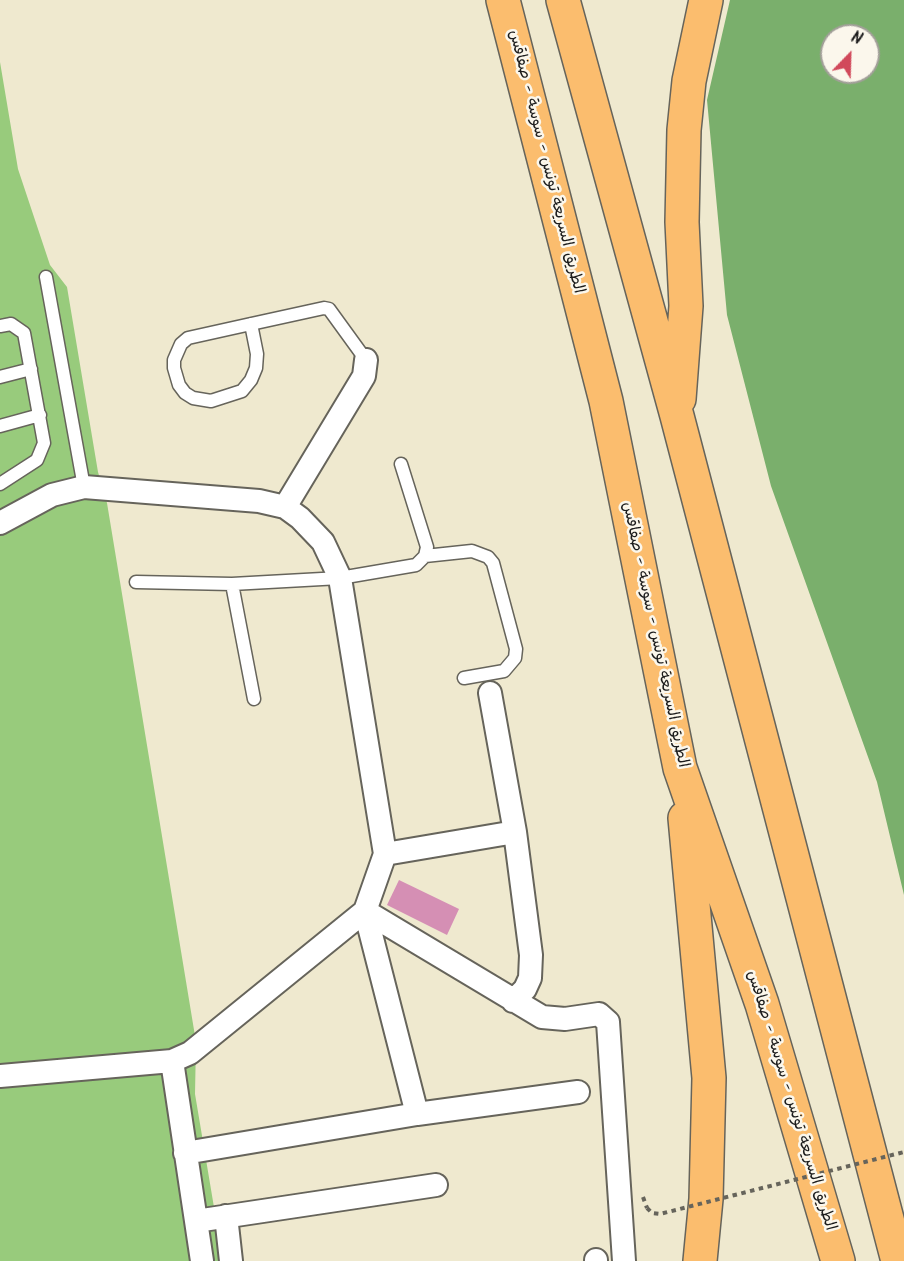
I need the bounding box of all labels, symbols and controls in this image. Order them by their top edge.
north arrow [820,24,880,84]
text: N [847,25,866,52]
street label: الطريق السريعة تونس - سوسة - صفاقس [503,28,587,296]
street label: الطريق السريعة تونس - سوسة - صفاقس [616,500,692,770]
street label: الطريق السريعة تونس - سوسة - صفاقس [741,969,839,1233]

